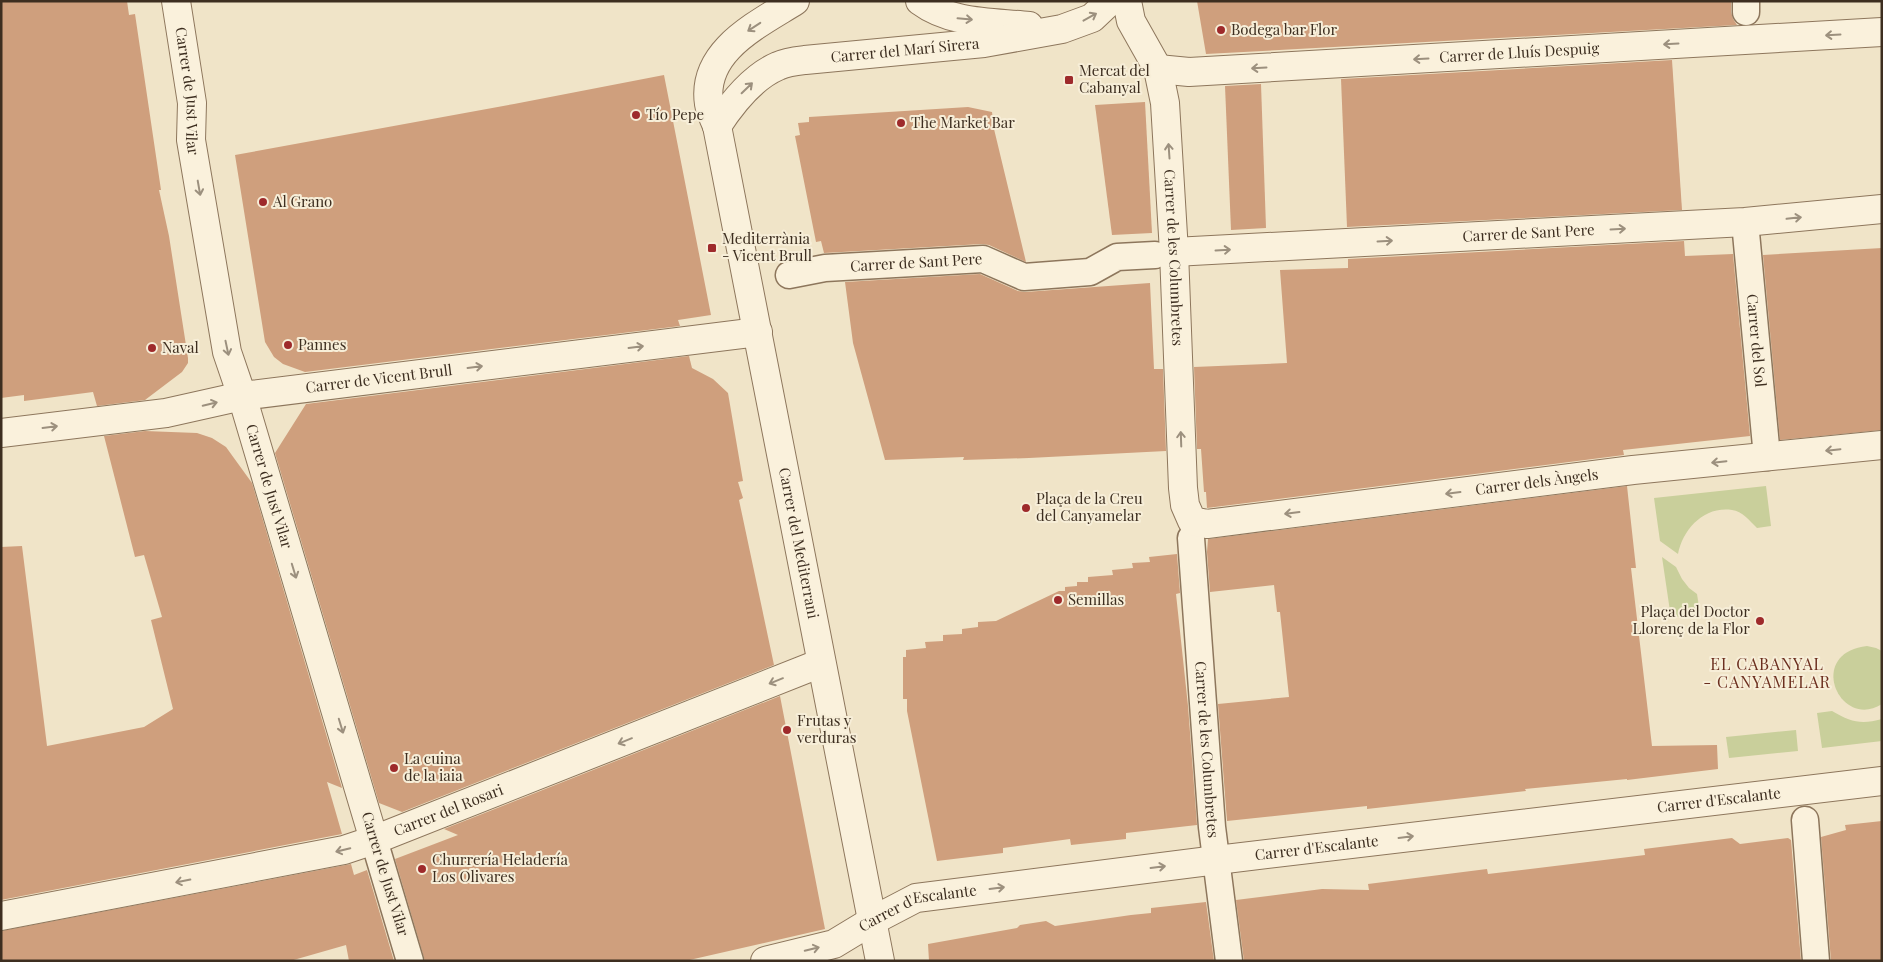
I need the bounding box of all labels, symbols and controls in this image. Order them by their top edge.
one-way arrow [1082,12,1097,22]
one-way arrow [956,15,972,24]
place label: Bodega bar Flor [1231,19,1337,39]
one-way arrow [747,23,761,33]
marker: Bodega bar Flor [1215,24,1227,36]
street label: Carrer de Just Vilar [171,25,204,157]
one-way arrow [1825,30,1841,39]
street label: Carrer del Marí Sirera [830,32,981,67]
street label: Carrer de Lluís Despuig [1439,37,1600,67]
one-way arrow [1663,40,1679,49]
one-way arrow [1414,54,1430,63]
place label: Mercat del Cabanyal [1079,60,1150,97]
one-way arrow [1251,64,1267,73]
marker: Mercat del Cabanyal [1063,74,1075,86]
one-way arrow [741,82,754,94]
place label: Tío Pepe [646,104,704,124]
marker: Tío Pepe [630,109,642,121]
place label: The Market Bar [911,112,1015,132]
marker: The Market Bar [895,117,907,129]
one-way arrow [1164,143,1173,159]
street label: Carrer de les Columbretes [1160,168,1189,346]
one-way arrow [194,180,204,196]
place label: Al Grano [272,191,332,211]
marker: Al Grano [257,196,269,208]
one-way arrow [1785,213,1801,222]
street label: Carrer de Sant Pere [1462,219,1595,246]
one-way arrow [1609,225,1625,234]
place label: Mediterrània - Vicent Brull [722,228,812,265]
one-way arrow [1377,237,1393,246]
marker: Mediterrània - Vicent Brull [706,242,718,254]
one-way arrow [1215,245,1231,254]
street label: Carrer de Sant Pere [850,248,983,276]
street label: Carrer del Sol [1743,293,1771,388]
place label: Pannes [298,334,346,354]
place label: Naval [162,337,199,357]
marker: Pannes [282,339,294,351]
one-way arrow [222,340,232,356]
marker: Naval [146,342,158,354]
one-way arrow [628,342,644,352]
street label: Carrer de Vicent Brull [304,359,453,397]
one-way arrow [467,362,483,372]
one-way arrow [202,398,218,408]
street label: Carrer de Just Vilar [242,421,298,551]
one-way arrow [41,422,57,432]
one-way arrow [1176,431,1186,448]
one-way arrow [1826,445,1842,455]
one-way arrow [1711,457,1727,467]
street label: Carrer dels Àngels [1474,463,1599,499]
street label: Carrer del Mediterrani [775,466,824,621]
place label: Plaça de la Creu del Canyamelar [1036,488,1143,525]
one-way arrow [1445,488,1461,498]
marker: Plaça de la Creu del Canyamelar [1020,502,1032,514]
one-way arrow [1284,508,1300,518]
one-way arrow [290,562,300,578]
place label: Semillas [1068,589,1124,609]
marker: Semillas [1052,594,1064,606]
place label: Plaça del Doctor Llorenç de la Flor [1633,601,1750,638]
marker: Plaça del Doctor Llorenç de la Flor [1754,615,1766,627]
district label: EL CABANYAL - CANYAMELAR [1703,653,1831,692]
street label: Carrer de les Columbretes [1191,660,1224,839]
one-way arrow [769,677,784,686]
place label: Frutas y verduras [796,710,856,747]
one-way arrow [336,718,346,734]
marker: Frutas y verduras [781,724,793,736]
one-way arrow [618,737,633,746]
place label: La cuina de la iaia [404,748,463,785]
marker: La cuina de la iaia [388,762,400,774]
street label: Carrer del Rosari [390,779,506,840]
street label: Carrer d'Escalante [1656,782,1782,817]
street label: Carrer de Just Vilar [358,809,414,939]
street label: Carrer d'Escalante [1254,830,1380,864]
one-way arrow [1398,832,1414,842]
one-way arrow [335,846,351,855]
place label: Churrería Heladería Los Olivares [432,849,568,886]
one-way arrow [1149,862,1165,872]
marker: Churrería Heladería Los Olivares [416,863,428,875]
one-way arrow [176,877,192,887]
street label: Carrer d'Escalante [855,879,978,936]
one-way arrow [988,883,1004,893]
one-way arrow [804,944,820,953]

